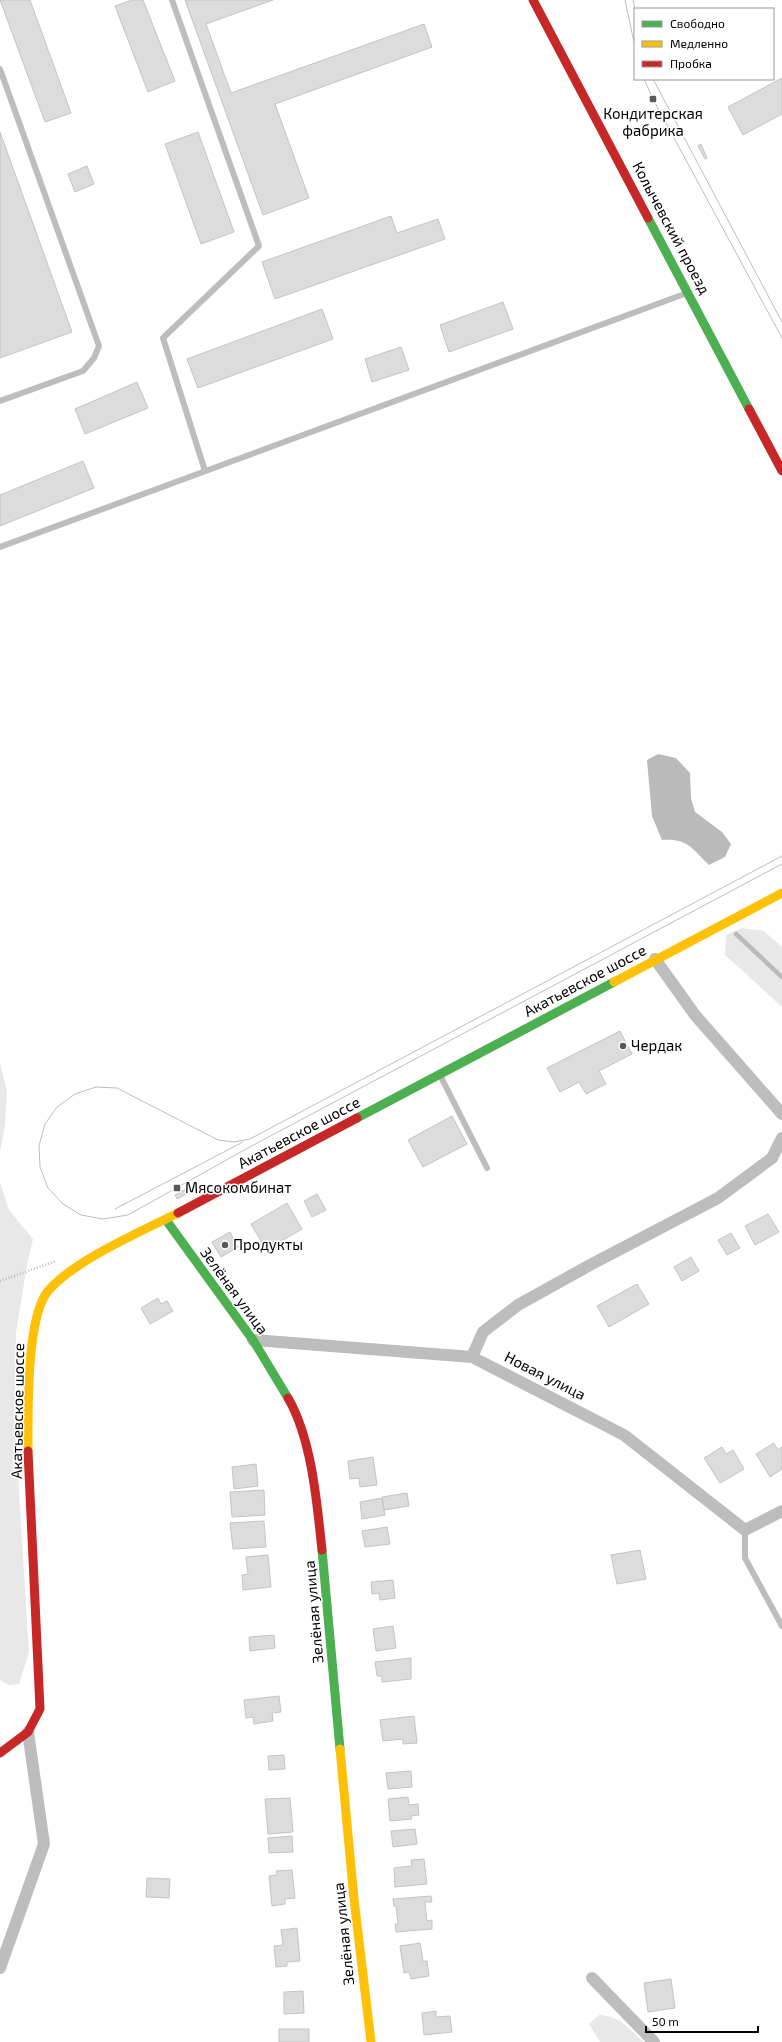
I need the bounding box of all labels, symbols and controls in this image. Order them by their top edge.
legend [634,8,774,80]
text: Свободно [670,16,725,30]
text: Медленно [670,36,728,50]
text: Пробка [670,56,712,70]
marker: Кондитерская фабрика [648,94,658,104]
place label: Кондитерская фабрика [603,104,703,139]
street label: Колычевский проезд [629,158,715,297]
street label: Акатьевское шоссе [520,940,649,1020]
place label: Чердак [631,1036,682,1054]
marker: Чердак [618,1041,628,1051]
street label: Акатьевское шоссе [234,1092,363,1172]
place label: Мясокомбинат [185,1178,292,1196]
marker: Мясокомбинат [172,1183,182,1193]
place label: Продукты [233,1235,303,1254]
marker: Продукты [220,1240,230,1250]
street label: Зелёная улица [196,1243,272,1338]
street label: Акатьевское шоссе [7,1343,27,1479]
street label: Новая улица [501,1347,589,1404]
street label: Зелёная улица [300,1560,327,1664]
street label: Зелёная улица [329,1882,358,1986]
scale bar [646,2008,758,2034]
text: 50 m [652,2014,679,2028]

